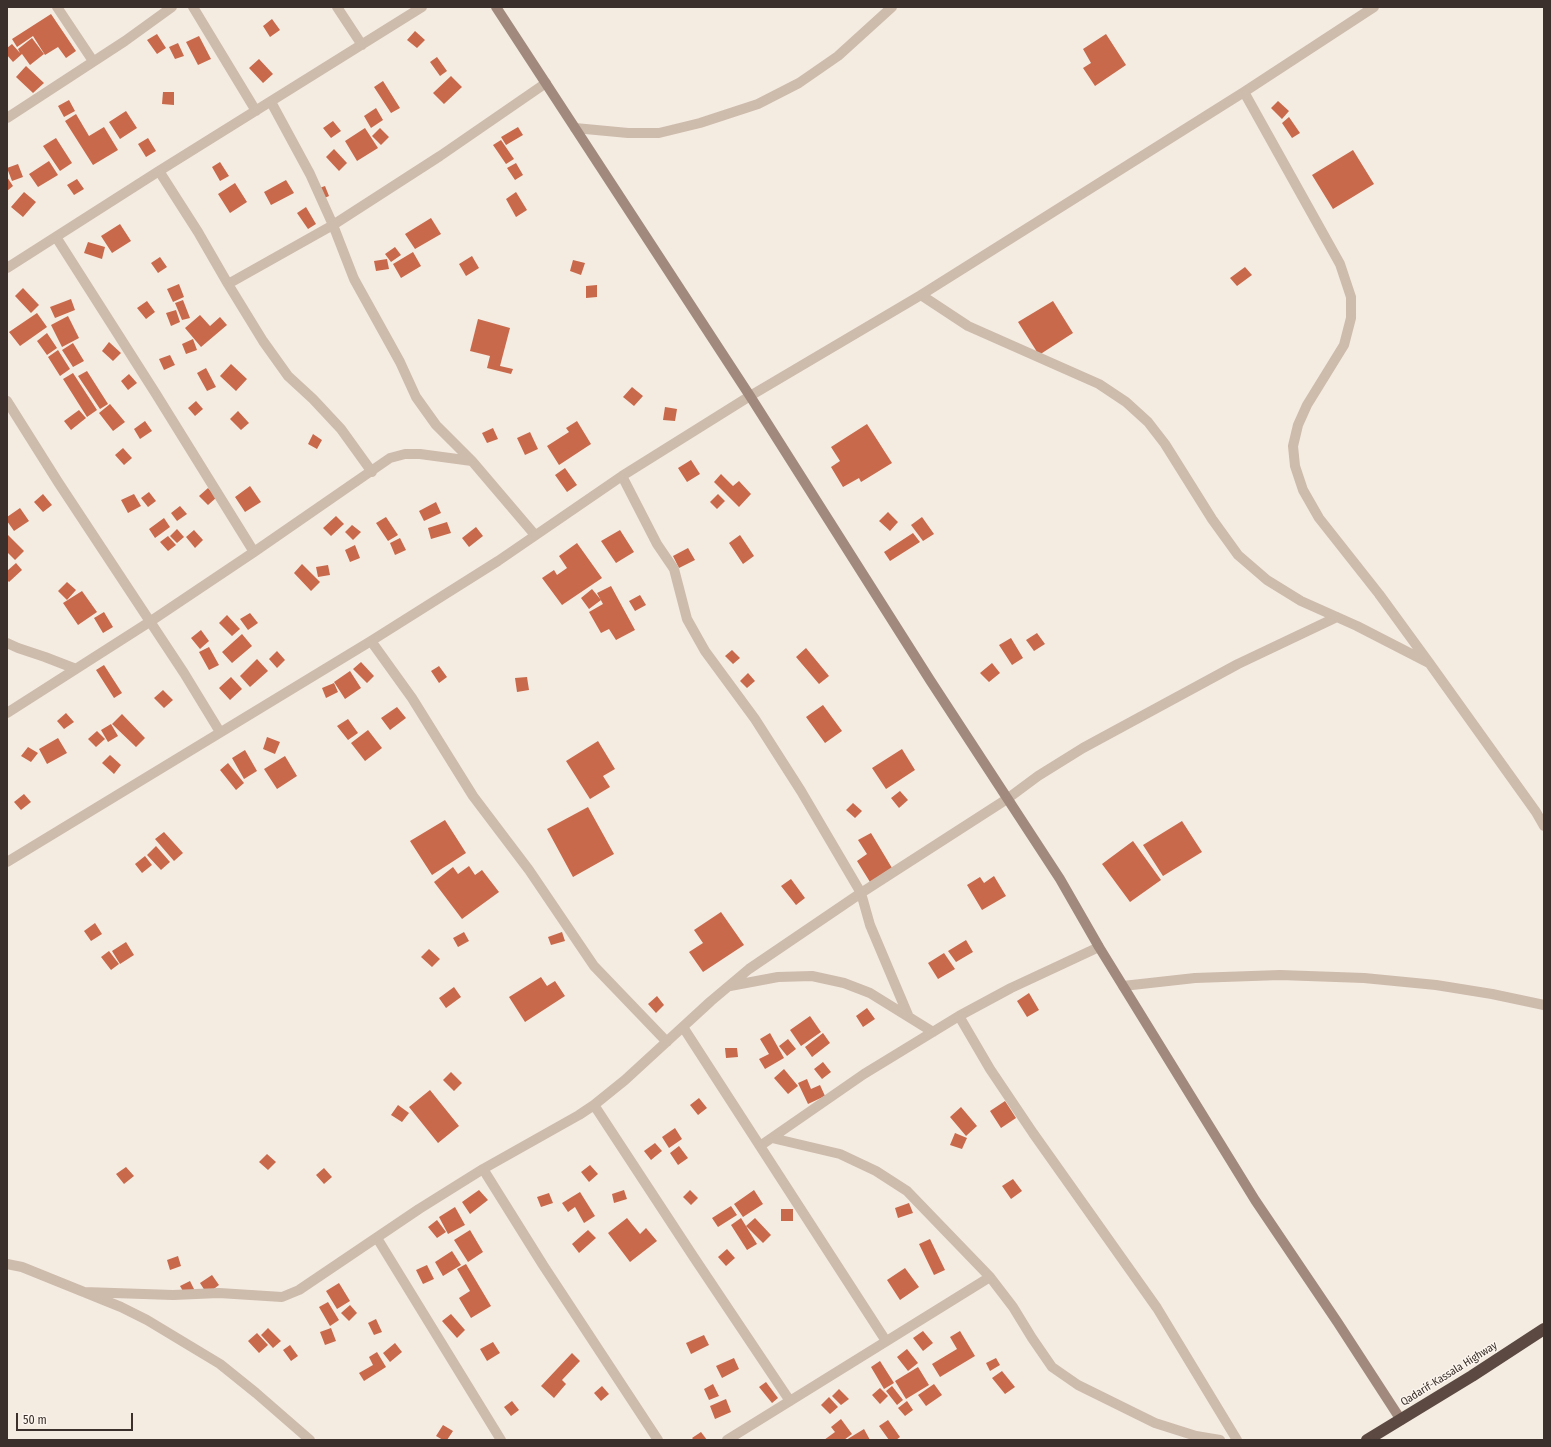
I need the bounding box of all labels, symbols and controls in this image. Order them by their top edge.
street label: Qadarif-Kassala Highway [1398,1339,1500,1409]
scale bar [18,1405,135,1431]
text: 50 m [23,1413,47,1427]

